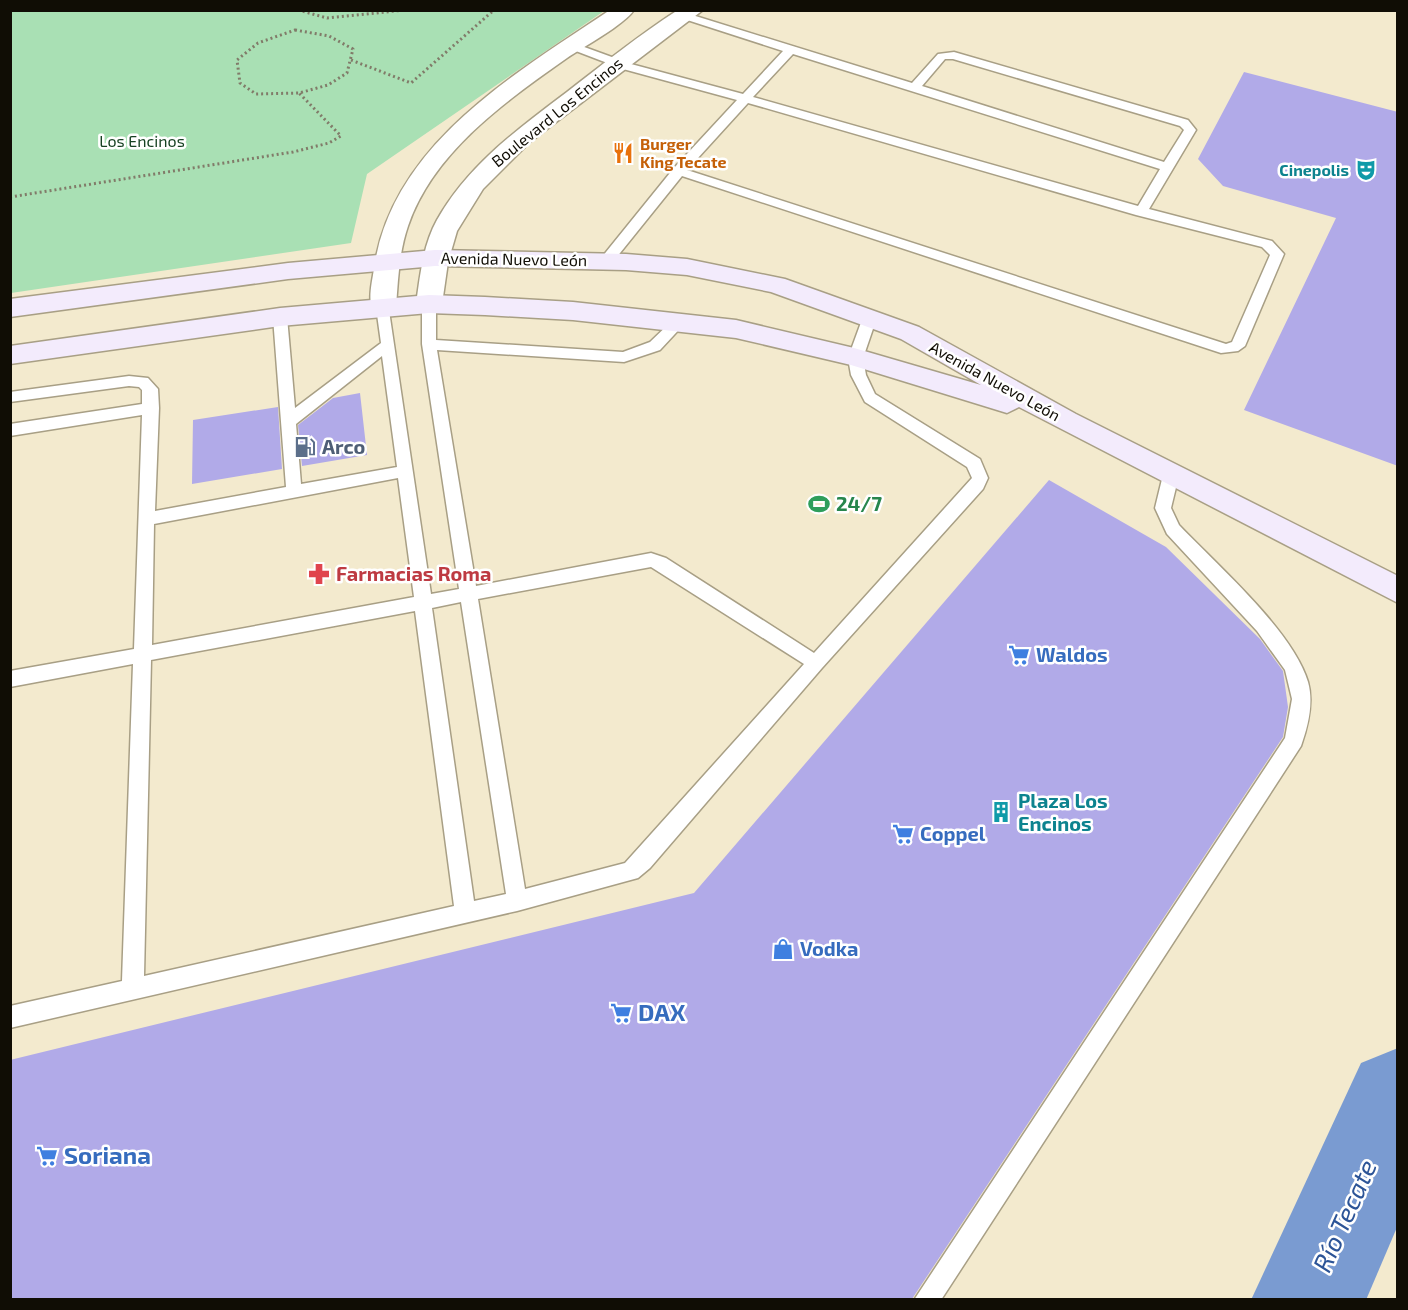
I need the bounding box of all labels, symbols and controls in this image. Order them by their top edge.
street label: Boulevard Los Encinos [487,53,626,170]
park label: Los Encinos [99,131,185,150]
place label: Burger King Tecate [640,134,726,171]
restaurant icon: Burger King Tecate [611,141,635,165]
theatre icon: Cinepolis [1354,158,1378,182]
place label: Cinepolis [1279,160,1349,179]
street label: Avenida Nuevo León [441,248,587,269]
street label: Avenida Nuevo León [927,337,1064,424]
place label: Arco [322,434,365,458]
fuel station icon: Arco [293,435,317,459]
place label: 24/7 [836,491,882,515]
sports icon: 24/7 [807,492,831,516]
place label: Farmacias Roma [336,561,491,585]
pharmacy icon: Farmacias Roma [307,562,331,586]
place label: Waldos [1036,642,1108,666]
supermarket icon: Waldos [1007,643,1031,667]
place label: Plaza Los Encinos [1018,788,1108,835]
building icon: Plaza Los Encinos [989,800,1013,824]
place label: Coppel [920,821,986,845]
supermarket icon: Coppel [891,822,915,846]
place label: Vodka [800,936,858,960]
shop icon: Vodka [771,937,795,961]
place label: DAX [638,997,686,1026]
supermarket icon: DAX [609,1001,633,1025]
place label: Soriana [64,1140,151,1169]
supermarket icon: Soriana [35,1144,59,1168]
water label: Río Tecate [1305,1154,1382,1276]

